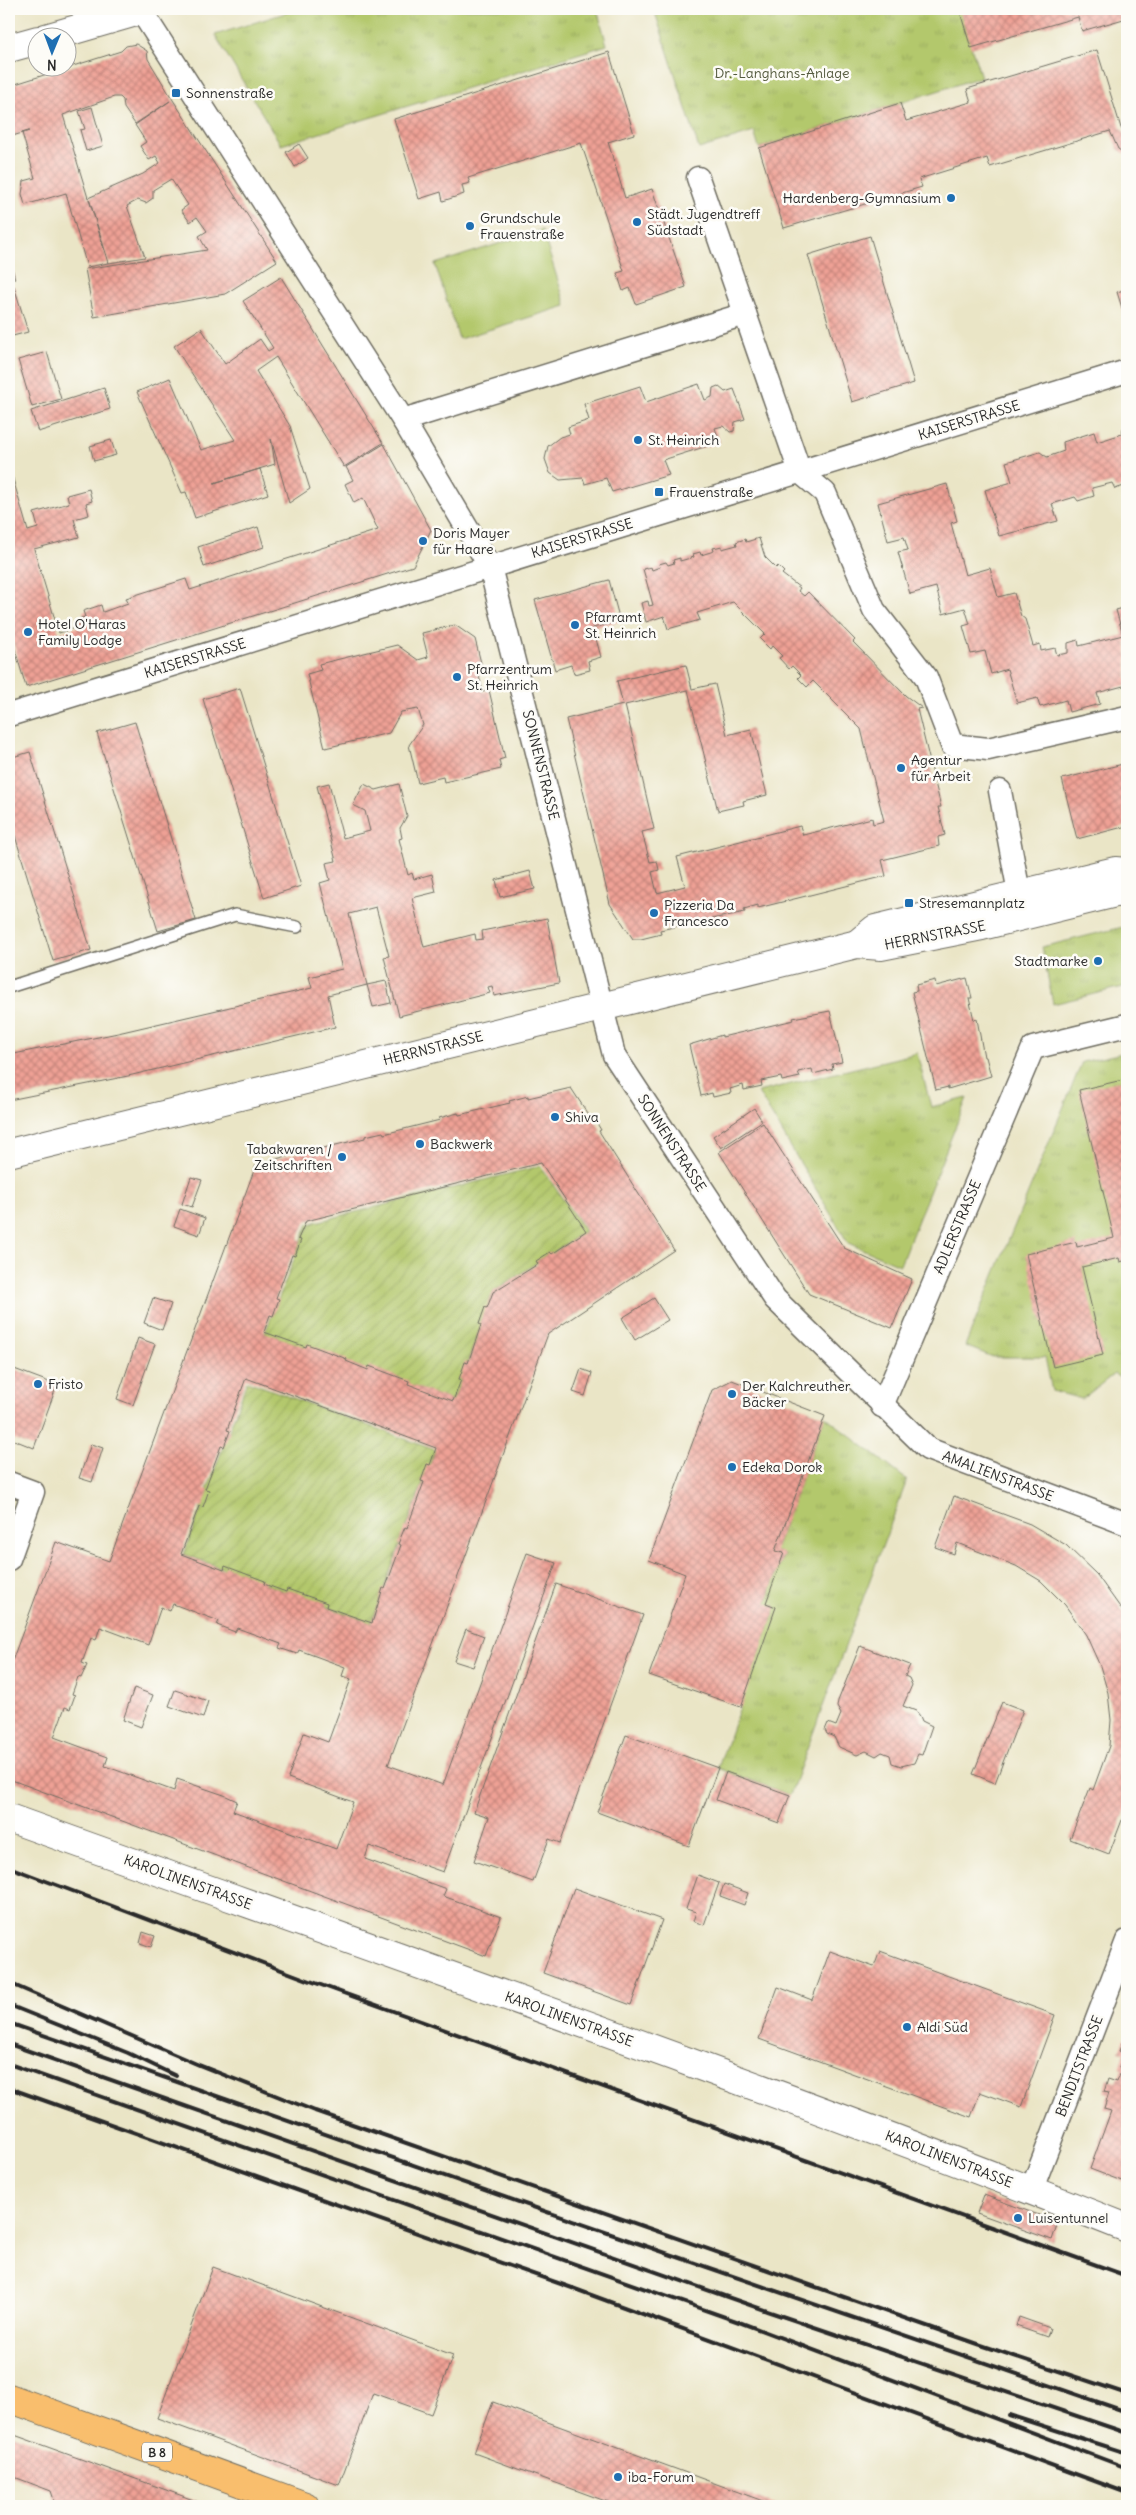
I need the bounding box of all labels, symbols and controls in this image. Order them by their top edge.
north arrow [28,28,78,78]
text: N [47,56,57,74]
park label: Dr.-Langhans-Anlage [714,64,850,82]
place label: Sonnenstraße [186,84,273,102]
marker: Sonnenstraße [170,87,182,99]
place label: Hardenberg-Gymnasium [783,189,941,207]
marker: Hardenberg-Gymnasium [945,192,957,204]
place label: Städt. Jugendtreff Südstadt [647,205,760,239]
place label: Grundschule Frauenstraße [480,209,564,243]
marker: Städt. Jugendtreff Südstadt [631,216,643,228]
marker: Grundschule Frauenstraße [464,220,476,232]
street label: KAISERSTRASSE [916,396,1022,444]
place label: St. Heinrich [648,431,719,449]
marker: St. Heinrich [632,434,644,446]
place label: Frauenstraße [669,483,753,501]
marker: Frauenstraße [653,486,665,498]
street label: KAISERSTRASSE [529,514,635,562]
place label: Doris Mayer für Haare [433,524,510,558]
marker: Doris Mayer für Haare [417,535,429,547]
place label: Pfarramt St. Heinrich [585,608,656,642]
place label: Hotel O'Haras Family Lodge [38,615,126,649]
marker: Pfarramt St. Heinrich [569,619,581,631]
marker: Hotel O'Haras Family Lodge [22,626,34,638]
street label: KAISERSTRASSE [142,634,248,682]
place label: Pfarrzentrum St. Heinrich [467,660,552,694]
marker: Pfarrzentrum St. Heinrich [451,671,463,683]
street label: SONNENSTRASSE [519,708,563,822]
place label: Agentur für Arbeit [911,751,971,785]
marker: Agentur für Arbeit [895,762,907,774]
place label: Stresemannplatz [919,894,1025,912]
place label: Pizzeria Da Francesco [664,896,734,930]
marker: Stresemannplatz [903,897,915,909]
marker: Pizzeria Da Francesco [648,907,660,919]
street label: HERRNSTRASSE [883,916,987,954]
place label: Stadtmarke [1014,952,1088,970]
marker: Stadtmarke [1092,955,1104,967]
street label: HERRNSTRASSE [381,1027,485,1069]
street label: SONNENSTRASSE [634,1091,710,1195]
place label: Shiva [565,1108,599,1126]
marker: Shiva [549,1111,561,1123]
place label: Backwerk [430,1135,493,1153]
marker: Backwerk [414,1138,426,1150]
place label: Tabakwaren / Zeitschriften [246,1140,332,1174]
marker: Tabakwaren / Zeitschriften [336,1151,348,1163]
street label: ADLERSTRASSE [929,1177,985,1277]
place label: Fristo [48,1375,83,1393]
place label: Der Kalchreuther Bäcker [742,1377,851,1411]
marker: Fristo [32,1378,44,1390]
marker: Der Kalchreuther Bäcker [726,1388,738,1400]
street label: AMALIENSTRASSE [940,1446,1056,1506]
place label: Edeka Dorok [742,1458,823,1476]
marker: Edeka Dorok [726,1461,738,1473]
street label: KAROLINENSTRASSE [121,1850,255,1914]
street label: KAROLINENSTRASSE [502,1987,636,2051]
street label: BENDITSTRASSE [1051,2013,1107,2119]
place label: Aldi Süd [917,2018,968,2036]
marker: Aldi Süd [901,2021,913,2033]
street label: KAROLINENSTRASSE [883,2126,1015,2192]
place label: Luisentunnel [1028,2209,1108,2227]
marker: Luisentunnel [1012,2212,1024,2224]
road number: B 8 [142,2442,172,2462]
place label: iba-Forum [628,2468,694,2486]
marker: iba-Forum [612,2471,624,2483]

